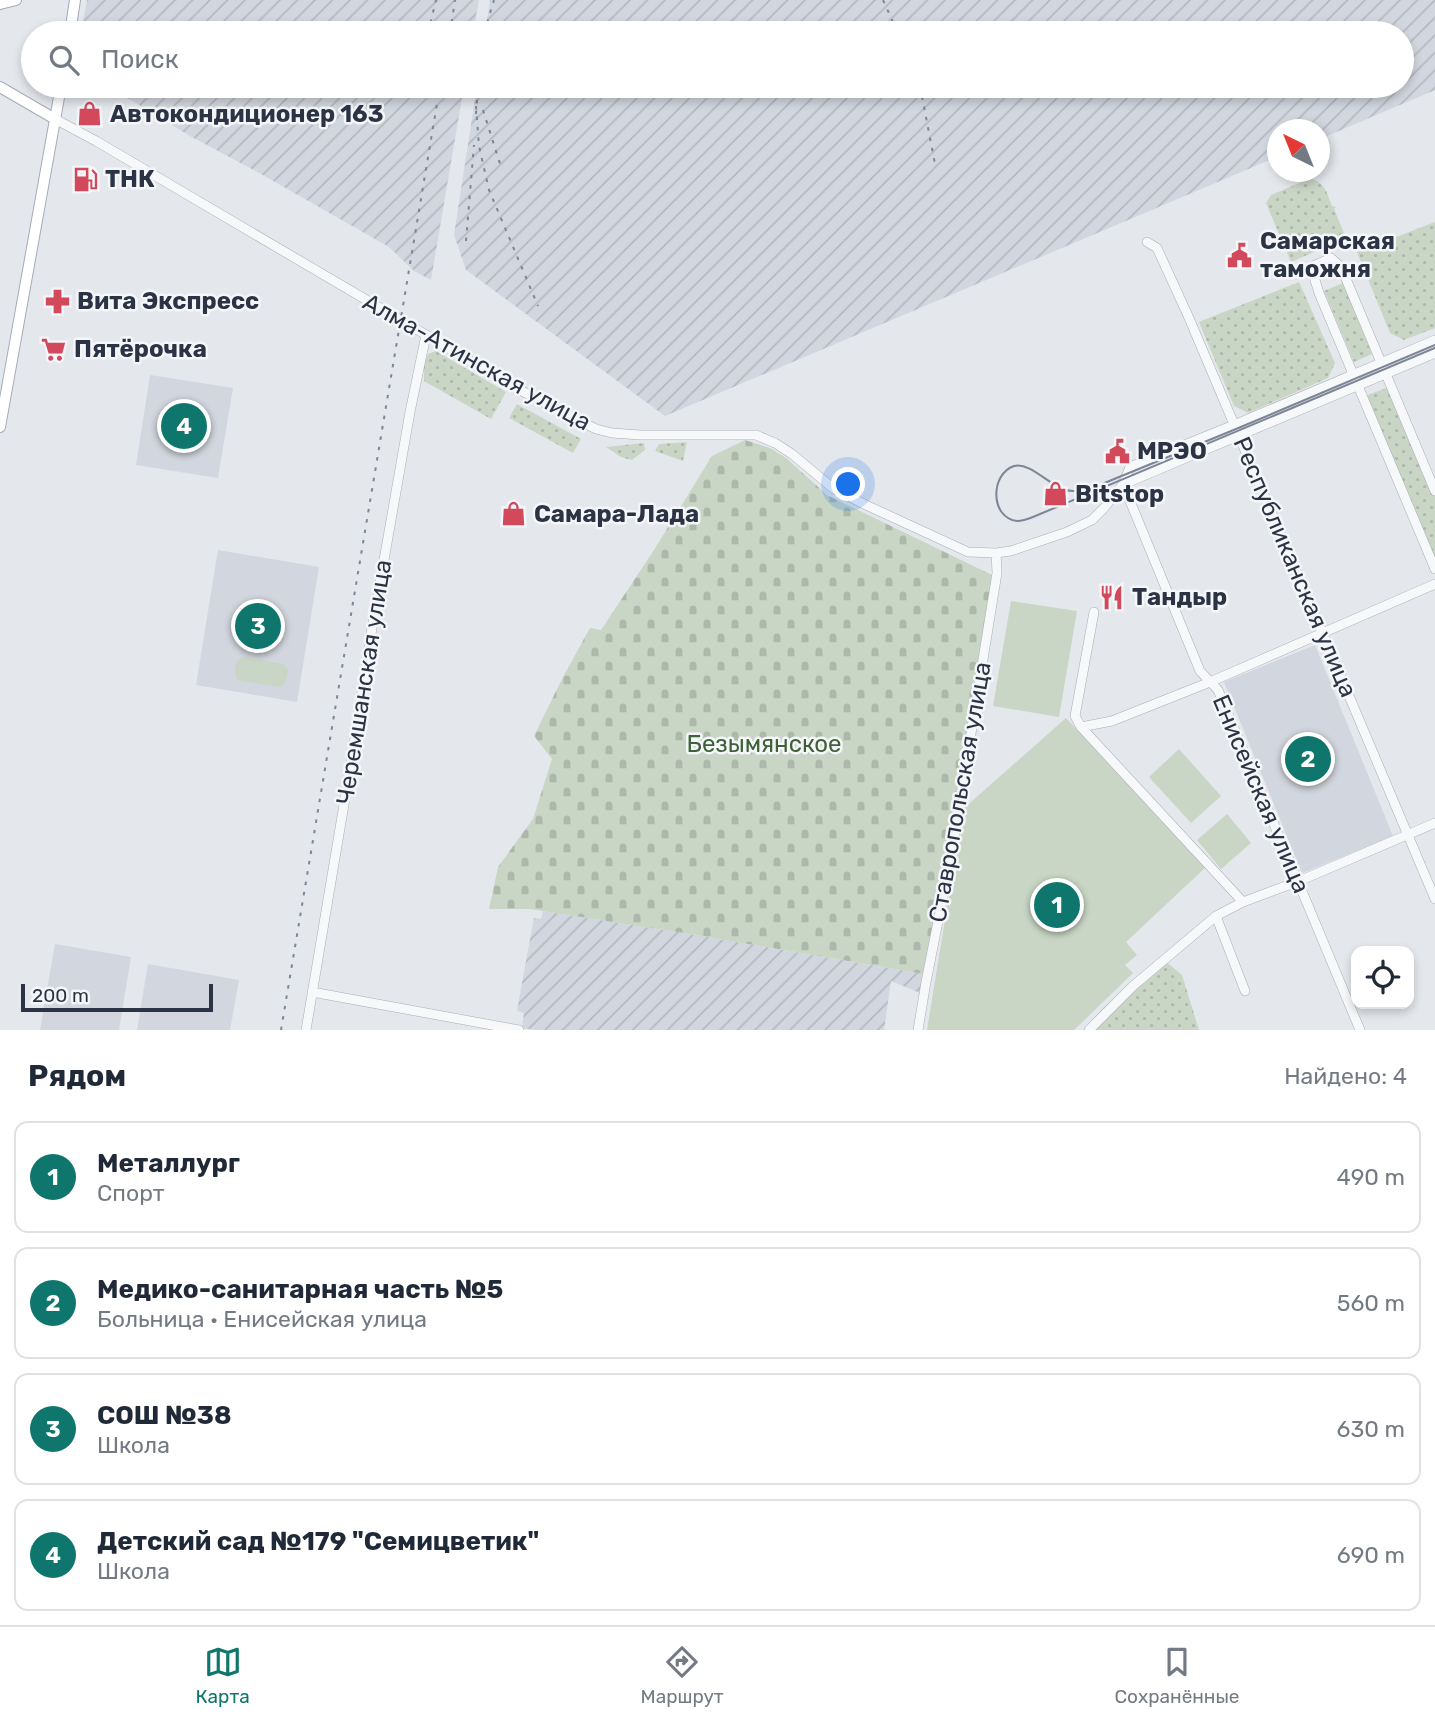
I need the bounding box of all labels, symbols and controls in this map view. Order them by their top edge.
search box [21,21,1414,98]
icon: search [45,41,83,79]
text: Поиск [101,44,179,75]
shop icon: Автокондиционер 163 [76,100,104,128]
place label: Автокондиционер 163 [110,100,384,128]
north arrow [1267,119,1330,182]
fuel station icon: ТНК [71,165,99,193]
place label: ТНК [105,165,155,193]
place label: Самарская таможня [1260,227,1395,283]
public building icon: Самарская таможня [1226,241,1254,269]
pharmacy icon: Вита Экспресс [43,287,71,315]
place label: Вита Экспресс [77,287,259,315]
street label: Алма-Атинская улица [358,288,596,436]
supermarket icon: Пятёрочка [40,335,68,363]
place label: Пятёрочка [74,335,207,363]
pin: 4 [161,400,207,452]
street label: Республиканская улица [1227,433,1363,701]
public building icon: МРЭО [1103,437,1131,465]
place label: МРЭО [1137,437,1207,465]
your location [831,467,865,501]
shop icon: Bitstop [1041,480,1069,508]
place label: Bitstop [1075,480,1164,508]
shop icon: Самара-Лада [500,500,528,528]
place label: Самара-Лада [534,500,699,528]
street label: Черемшанская улица [331,558,397,806]
restaurant icon: Тандыр [1098,583,1126,611]
place label: Тандыр [1132,583,1227,611]
pin: 3 [235,600,281,652]
street label: Ставропольская улица [923,660,997,924]
street label: Енисейская улица [1207,691,1315,897]
park label: Безымянское [687,730,841,758]
pin: 2 [1285,733,1331,785]
pin: 1 [1034,879,1080,931]
map controls [1351,946,1414,1009]
button: locate [1351,946,1414,1009]
scale bar [21,981,214,1013]
text: 200 m [32,984,89,1007]
text: Рядом [28,1058,126,1094]
text: Найдено: 4 [1284,1062,1407,1090]
text: Металлург [97,1148,240,1179]
text: 1 [47,1163,59,1191]
text: 490 m [1337,1163,1405,1191]
text: Спорт [97,1179,165,1207]
text: Медико-санитарная часть №5 [97,1274,503,1305]
text: 2 [46,1289,60,1317]
text: 560 m [1337,1289,1405,1317]
text: Больница · Енисейская улица [97,1305,427,1333]
text: СОШ №38 [97,1400,232,1431]
text: 3 [45,1415,61,1443]
text: 630 m [1337,1415,1405,1443]
text: Школа [97,1431,170,1459]
text: Детский сад №179 "Семицветик" [97,1526,539,1557]
text: 4 [45,1541,61,1569]
text: 690 m [1337,1541,1405,1569]
text: Школа [97,1557,170,1585]
tab: Карта [195,1643,250,1708]
tab: Маршрут [641,1643,724,1708]
tab: Сохранённые [1114,1643,1240,1708]

